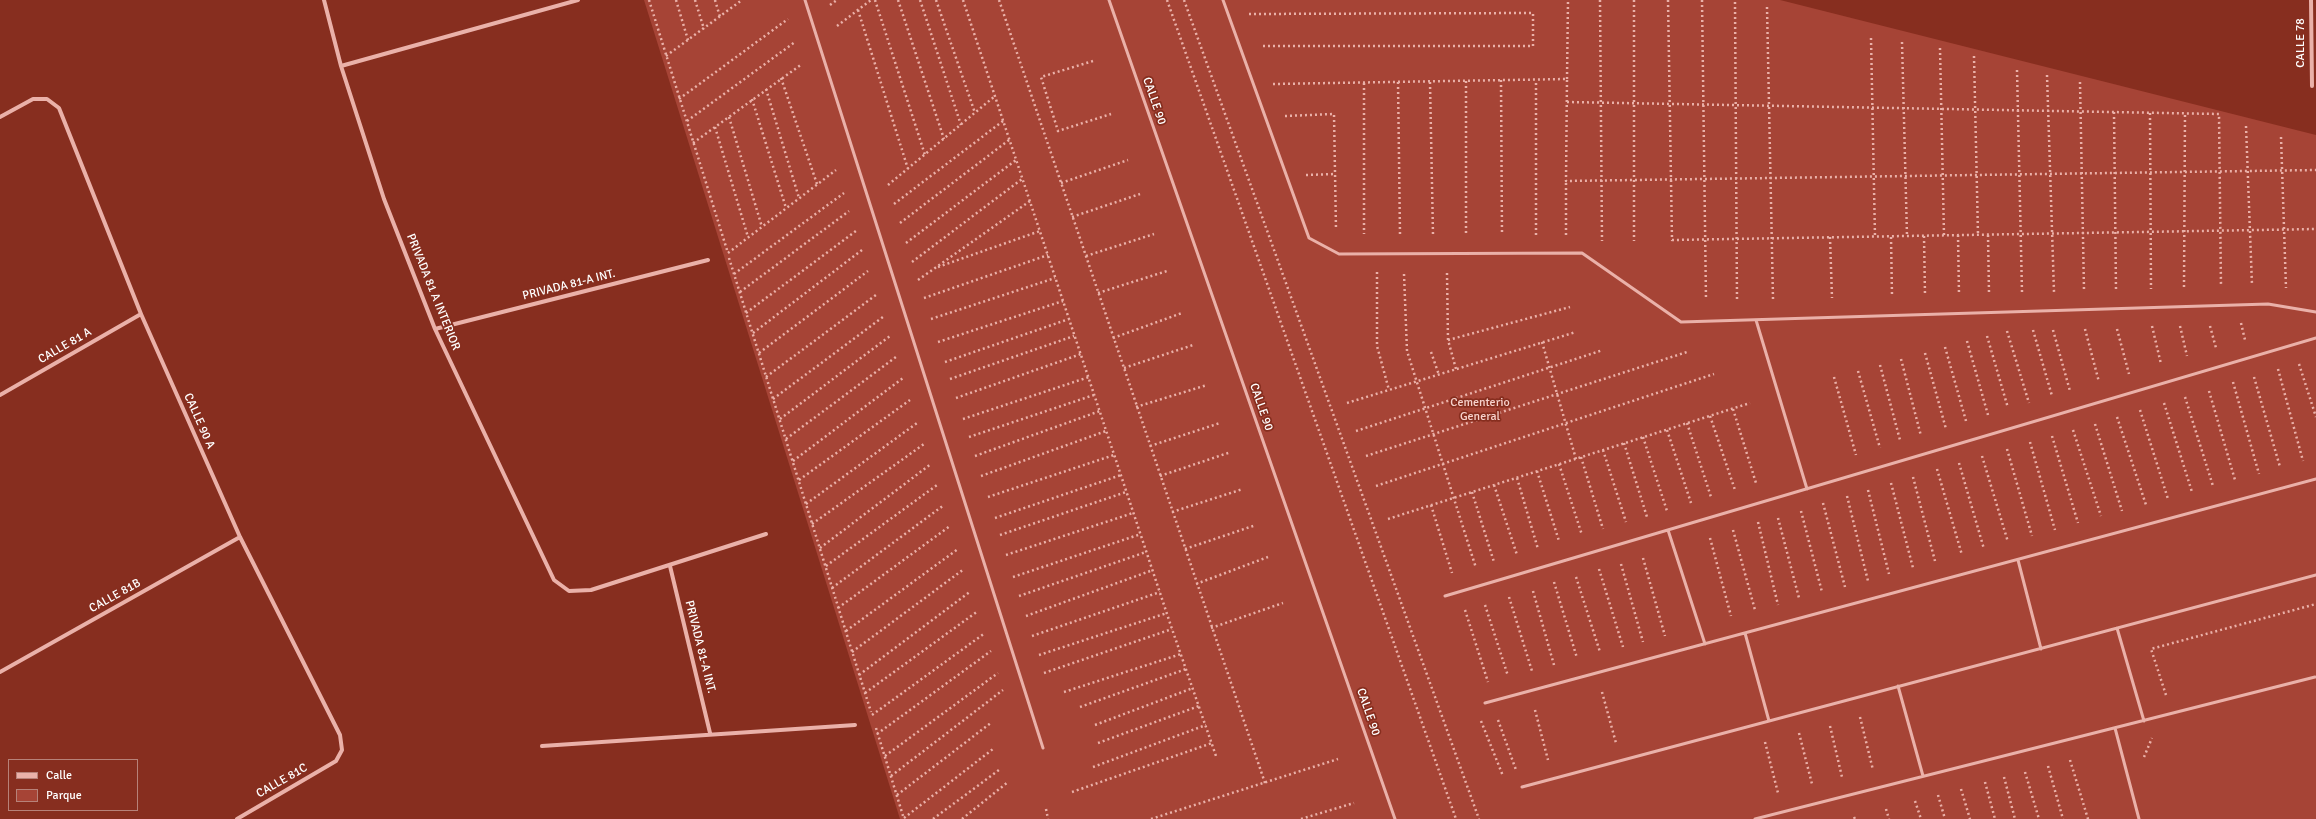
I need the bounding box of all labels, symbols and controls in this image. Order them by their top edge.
street label: CALLE 78 [2294,18,2308,68]
street label: CALLE 90 [1139,75,1169,127]
street label: PRIVADA 81 A INTERIOR [403,232,463,352]
street label: PRIVADA 81-A INT. [521,267,617,303]
street label: CALLE 81 A [36,325,94,367]
street label: CALLE 90 [1246,381,1276,433]
street label: CALLE 90 A [180,391,218,451]
park label: Cementerio General [1450,396,1510,424]
street label: CALLE 81B [87,576,143,616]
street label: PRIVADA 81-A INT. [682,599,718,695]
street label: CALLE 90 [1353,686,1383,738]
legend [8,759,138,811]
street label: CALLE 81C [254,761,310,801]
text: Calle [46,768,72,783]
text: Parque [46,788,82,803]

